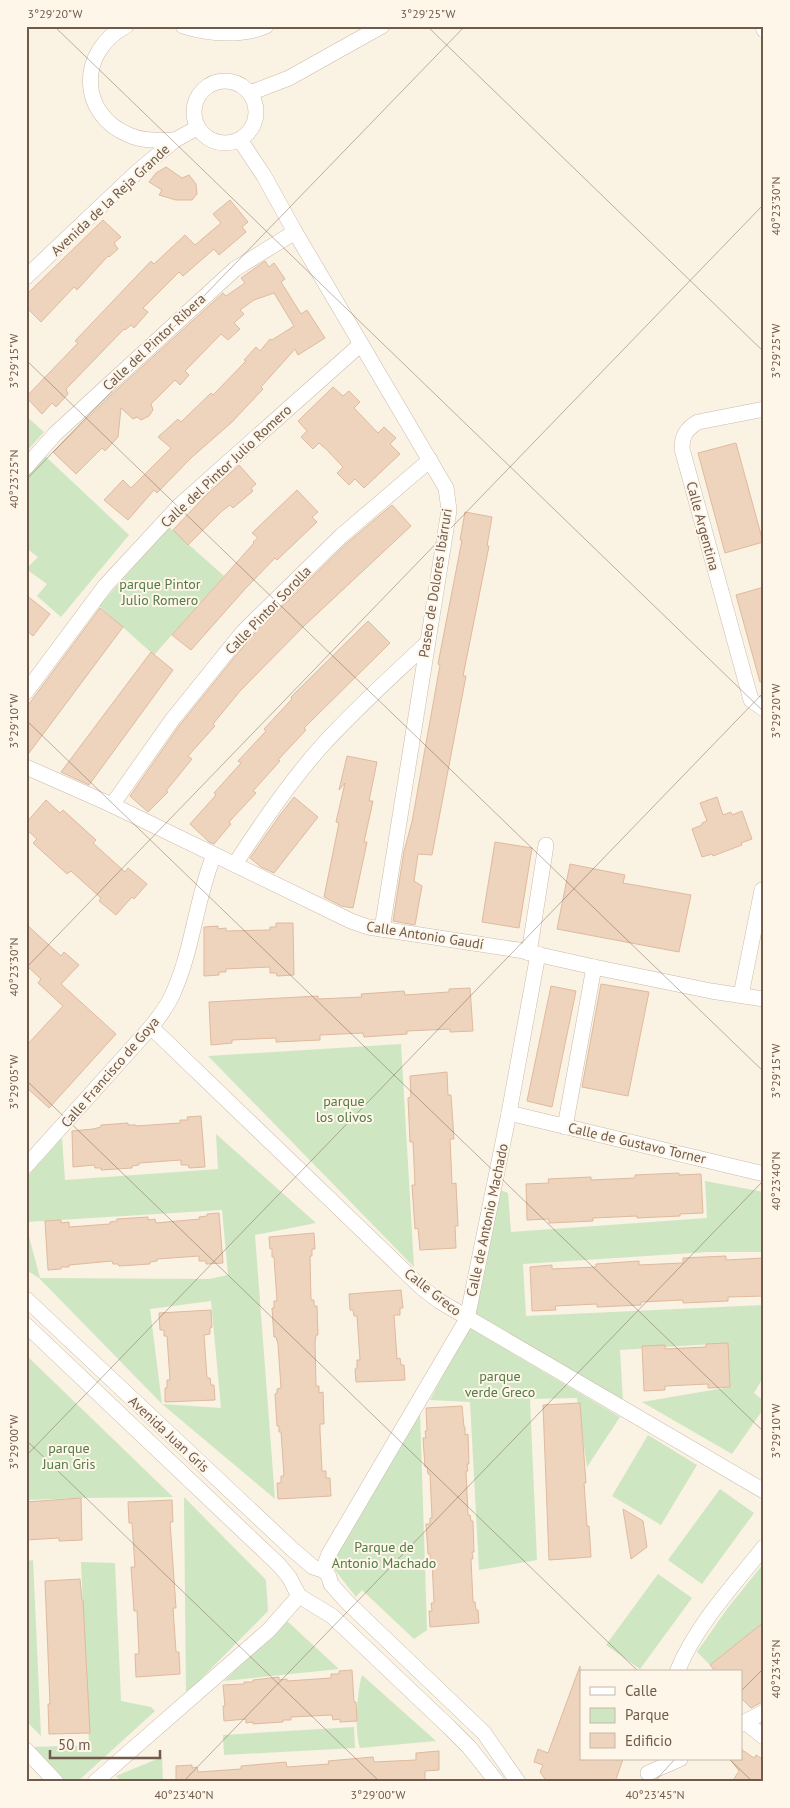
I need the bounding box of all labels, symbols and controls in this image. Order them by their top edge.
text: 3°29'20"W [28,6,82,21]
text: 3°29'25"W [401,6,455,21]
street label: Avenida de la Reja Grande [47,140,173,260]
text: 40°23'30"N [768,176,783,236]
street label: Calle del Pintor Ribera [99,290,209,394]
text: 3°29'25"W [768,324,783,378]
text: 3°29'15"W [6,334,21,388]
street label: Calle del Pintor Julio Romero [157,401,295,531]
text: 40°23'25"N [6,449,21,509]
street label: Calle Argentina [682,479,724,573]
street label: Paseo de Dolores Ibárruri [414,507,456,659]
street label: Calle Pintor Sorolla [221,562,315,658]
park label: parque Pintor Julio Romero [119,575,201,609]
text: 3°29'20"W [768,684,783,738]
text: 3°29'10"W [6,694,21,748]
street label: Calle Antonio Gaudí [365,917,485,953]
text: 40°23'30"N [6,937,21,997]
street label: Calle Francisco de Goya [57,1013,163,1131]
text: 3°29'15"W [768,1044,783,1098]
text: 3°29'05"W [6,1055,21,1109]
park label: parque los olivos [316,1092,372,1126]
street label: Calle de Gustavo Torner [566,1118,708,1168]
street label: Calle de Antonio Machado [462,1142,512,1298]
text: 40°23'40"N [768,1151,783,1211]
street label: Calle Greco [401,1264,465,1320]
park label: parque verde Greco [465,1367,535,1401]
street label: Avenida Juan Gris [125,1392,213,1476]
text: 3°29'10"W [768,1404,783,1458]
text: 3°29'00"W [6,1415,21,1469]
park label: parque Juan Gris [42,1439,96,1473]
park label: Parque de Antonio Machado [332,1538,436,1572]
text: 40°23'45"N [768,1639,783,1699]
legend [580,1670,742,1760]
text: Calle [625,1681,657,1700]
text: Parque [625,1705,669,1724]
scale bar [50,1728,160,1760]
text: Edificio [625,1731,672,1750]
text: 50 m [58,1735,91,1754]
text: 40°23'40"N [154,1787,214,1802]
text: 3°29'00"W [351,1787,405,1802]
text: 40°23'45"N [625,1787,685,1802]

